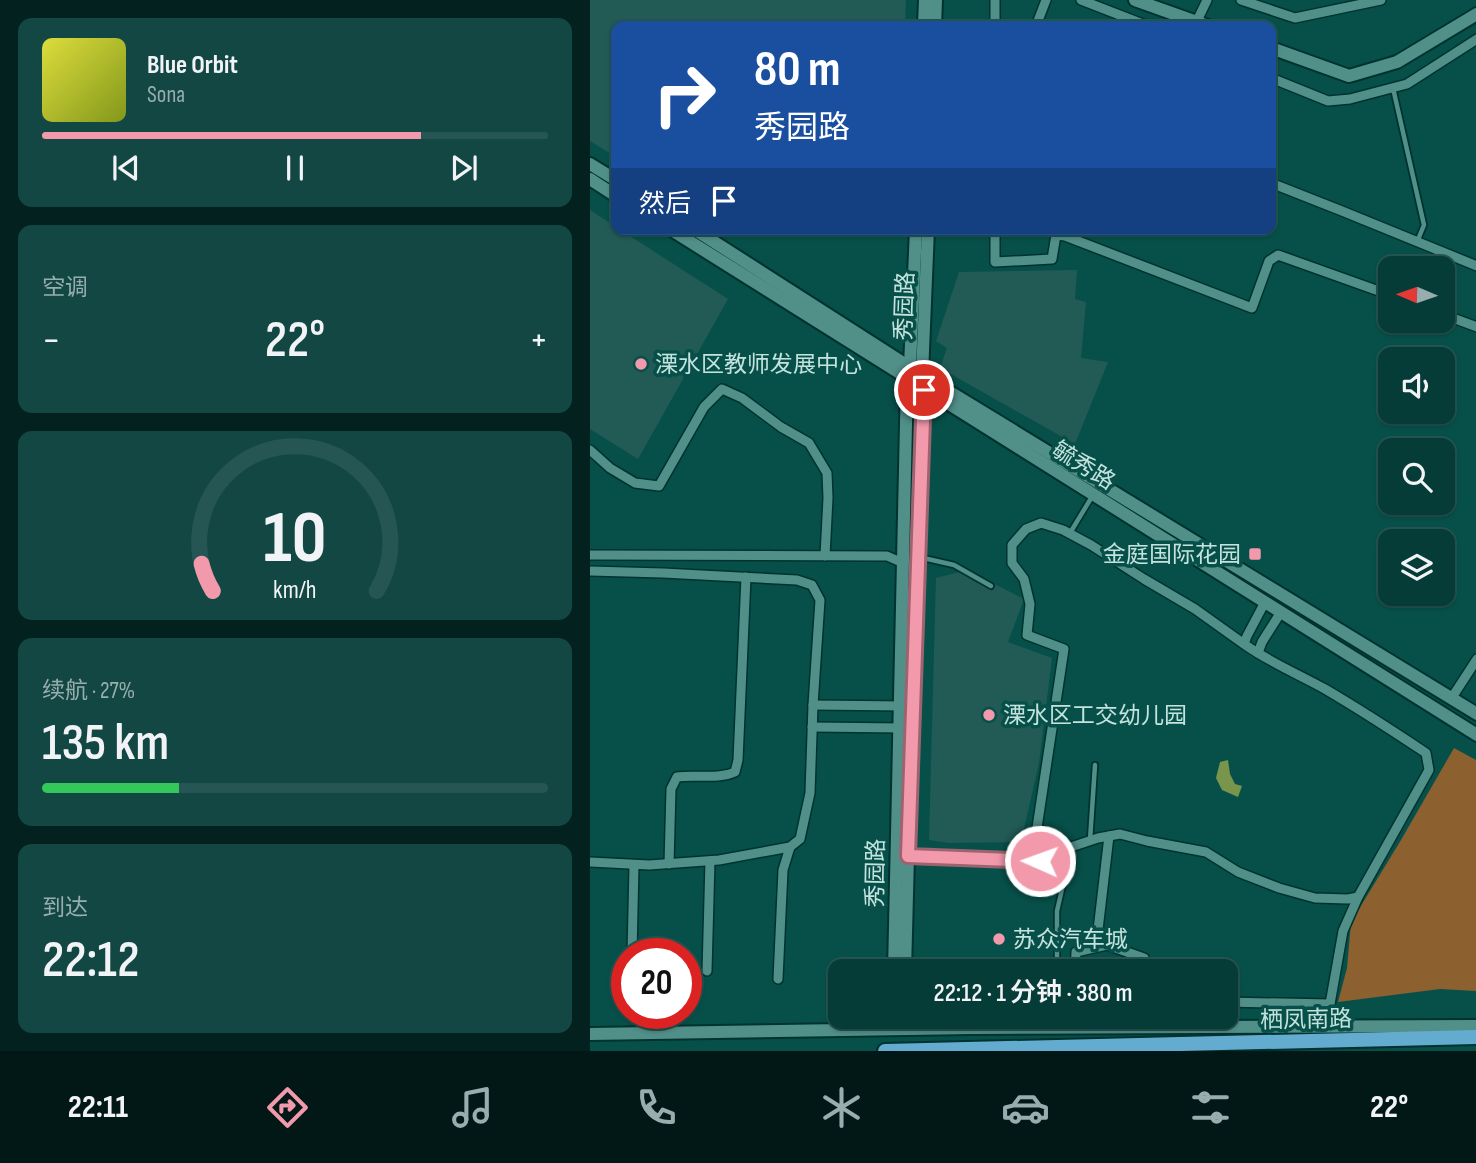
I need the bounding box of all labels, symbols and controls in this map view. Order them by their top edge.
text: 80 m [754,41,841,100]
icon: right [639,49,730,140]
text: Blue Orbit [147,50,238,81]
text: Sona [147,81,185,109]
text: 秀园路 [754,109,850,148]
icon: previous [107,149,145,187]
icon: pause [276,149,314,187]
icon: next [445,149,483,187]
icon: arrive [705,182,743,220]
text: 然后 [639,189,691,220]
north arrow [1378,256,1454,332]
map controls [1378,256,1455,606]
street label: 秀园路 [890,271,920,341]
text: 空调 [42,274,88,302]
text: 22° [265,309,325,372]
text: − [42,318,61,363]
text: + [529,318,548,363]
button: sound [1378,347,1455,424]
place label: 溧水区教师发展中心 [655,351,862,379]
marker: 溧水区教师发展中心 [633,356,649,372]
pin [894,360,954,420]
icon: arrive [905,371,943,409]
street label: 毓秀路 [1047,436,1120,496]
button: search [1378,438,1455,515]
text: 10 [263,496,327,584]
button: layers [1378,529,1455,606]
place label: 金庭国际花园 [1103,541,1241,569]
marker: 金庭国际花园 [1247,546,1263,562]
text: km/h [273,575,317,606]
text: 续航 · 27% [42,677,135,705]
place label: 溧水区工交幼儿园 [1003,702,1187,730]
marker: 溧水区工交幼儿园 [981,707,997,723]
text: 135 km [42,712,169,775]
position arrow [1003,824,1077,898]
street label: 秀园路 [861,838,891,908]
text: 到达 [42,894,88,922]
place label: 苏众汽车城 [1013,926,1128,954]
text: 22:12 [42,929,140,992]
marker: 苏众汽车城 [991,931,1007,947]
speed limit sign: 20 [611,938,702,1029]
text: 22:12 · 1 分钟 · 380 m [934,978,1132,1009]
street label: 栖凤南路 [1260,1005,1352,1035]
icon: directions [263,1083,312,1132]
icon: music [448,1083,497,1132]
icon: phone [632,1083,681,1132]
icon: climate [817,1083,866,1132]
icon: car [1001,1083,1050,1132]
icon: filters [1186,1083,1235,1132]
text: 22:11 [68,1088,128,1127]
text: 22° [1370,1088,1408,1127]

